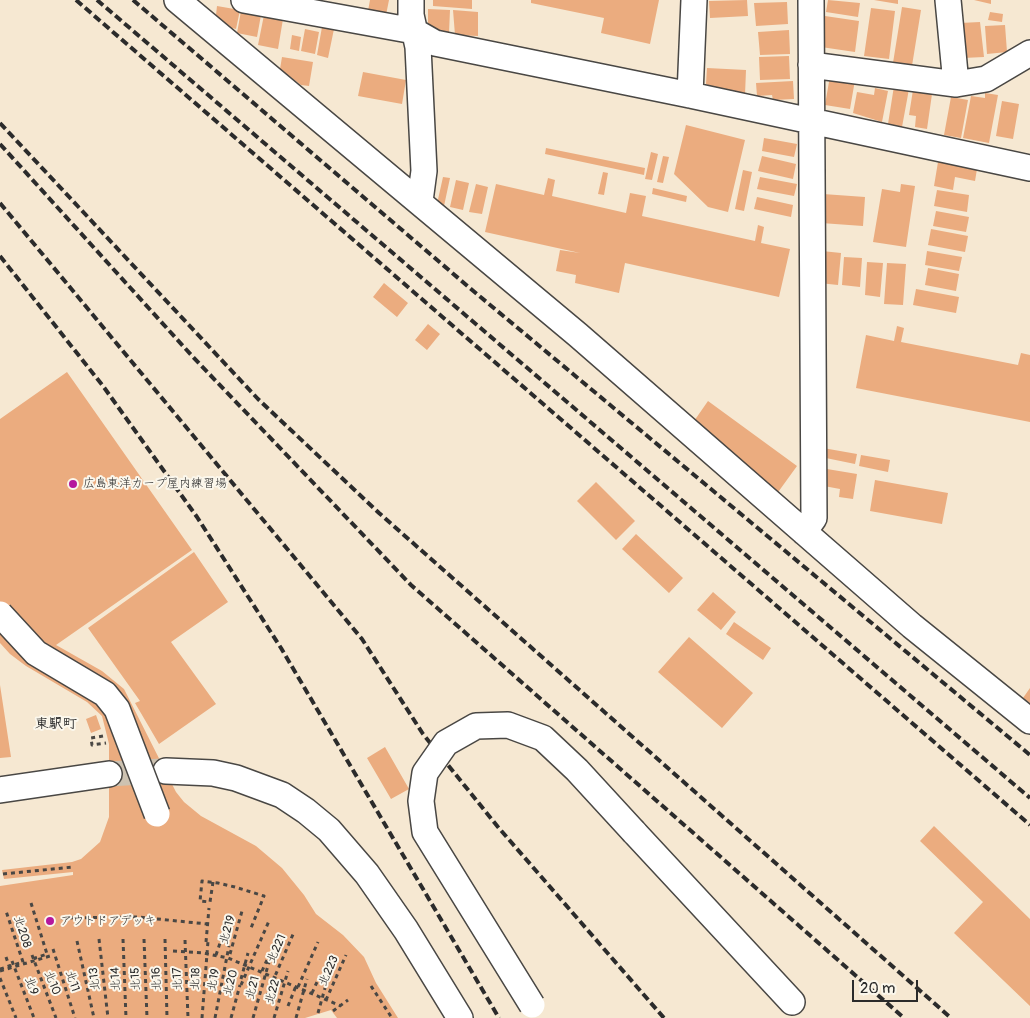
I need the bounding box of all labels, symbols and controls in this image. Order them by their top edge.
place label: 広島東洋カープ屋内練習場 [83,477,227,491]
marker: 広島東洋カープ屋内練習場 [67,478,79,490]
district label: 東駅町 [35,716,77,732]
street label: 北208 [10,914,34,950]
place label: アウトドアデッキ [60,914,156,928]
street label: 北219 [217,914,239,946]
marker: アウトドアデッキ [44,915,56,927]
street label: 北221 [264,932,290,966]
street label: 北223 [316,954,342,988]
street label: 北13 [87,967,103,991]
street label: 北14 [108,967,124,991]
street label: 北15 [128,967,144,991]
street label: 北16 [149,967,165,991]
street label: 北17 [170,967,186,991]
street label: 北18 [188,967,204,991]
street label: 北19 [205,967,223,993]
street label: 北20 [221,968,241,998]
street label: 北10 [41,969,63,997]
street label: 北11 [62,969,82,993]
scale bar [855,970,921,1002]
street label: 北9 [21,975,41,997]
street label: 北21 [243,975,263,1001]
street label: 北22 [263,978,283,1006]
text: 20 m [860,979,895,998]

